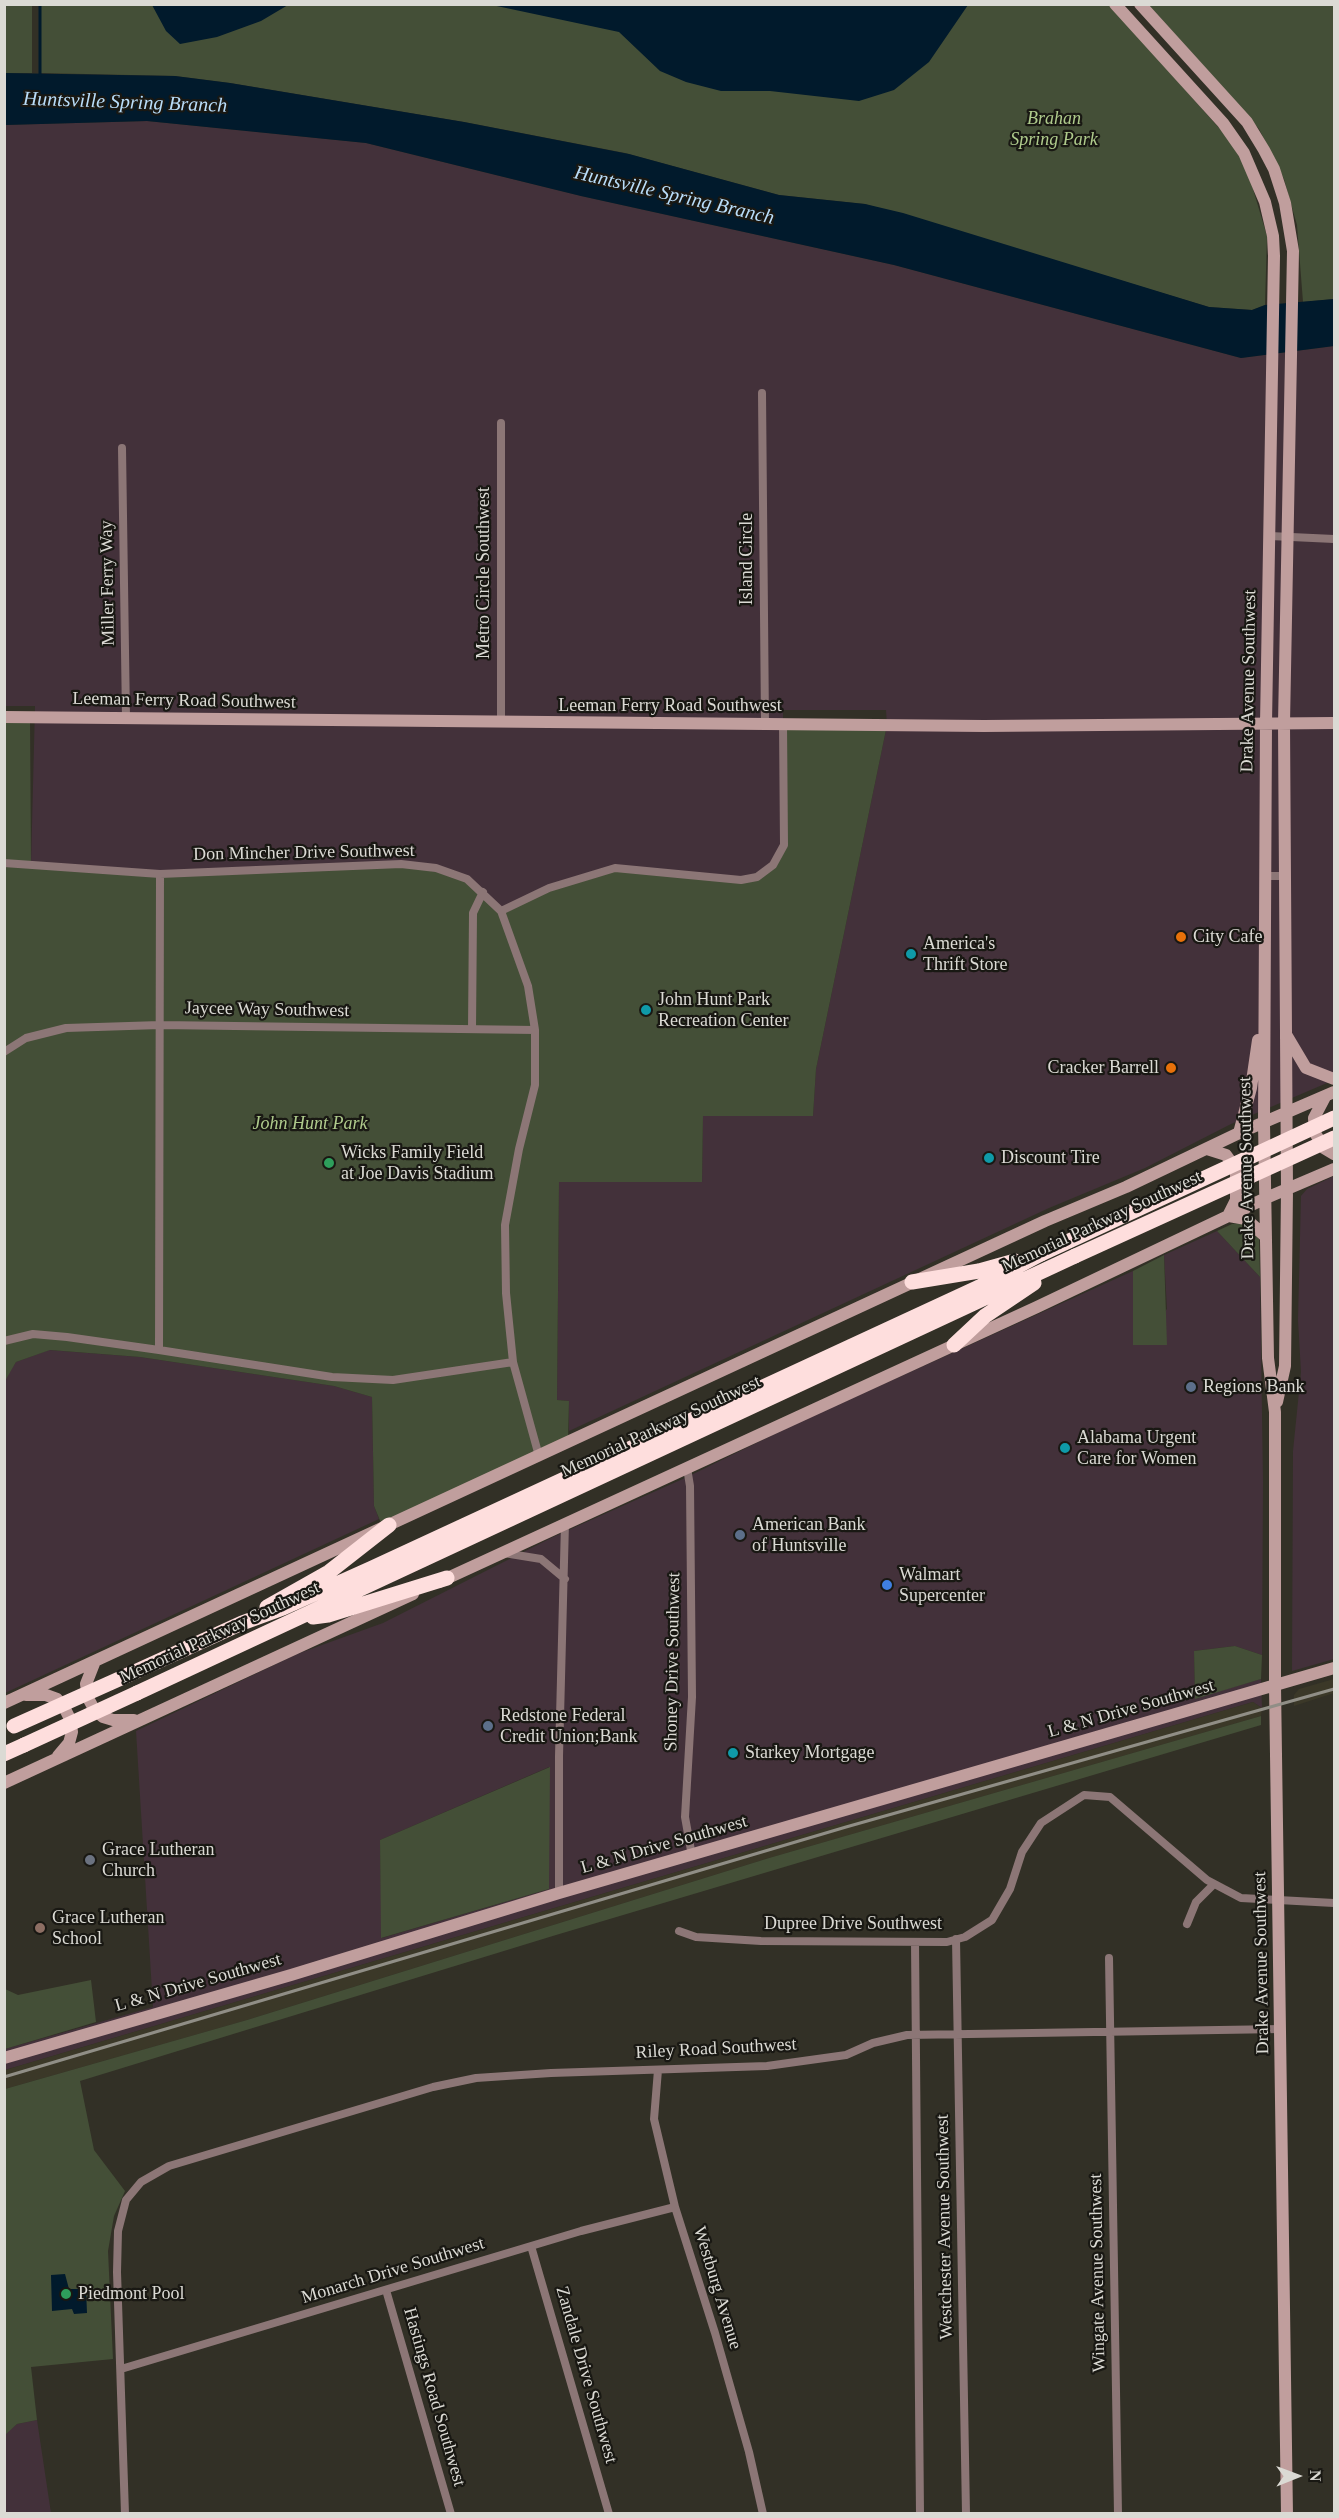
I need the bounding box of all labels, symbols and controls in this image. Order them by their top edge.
water label: Huntsville Spring Branch [22,87,228,119]
park label: Brahan Spring Park [1010,108,1098,150]
water label: Huntsville Spring Branch [572,161,776,231]
street label: Metro Circle Southwest [473,487,495,659]
street label: Island Circle [736,513,758,605]
street label: Miller Ferry Way [96,520,120,646]
street label: Drake Avenue Southwest [1237,590,1261,772]
street label: Leeman Ferry Road Southwest [72,688,296,714]
street label: Leeman Ferry Road Southwest [558,695,782,717]
street label: Don Mincher Drive Southwest [193,840,415,866]
place label: City Cafe [1193,926,1262,948]
marker: City Cafe [1174,930,1188,944]
place label: America's Thrift Store [923,933,1007,976]
marker: America's Thrift Store [904,947,918,961]
place label: John Hunt Park Recreation Center [658,989,788,1032]
street label: Jaycee Way Southwest [185,998,349,1022]
marker: John Hunt Park Recreation Center [639,1003,653,1017]
place label: Cracker Barrell [1048,1057,1159,1079]
marker: Cracker Barrell [1164,1061,1178,1075]
street label: Drake Avenue Southwest [1235,1077,1259,1259]
park label: John Hunt Park [253,1113,367,1135]
place label: Wicks Family Field at Joe Davis Stadium [341,1142,493,1184]
place label: Discount Tire [1001,1147,1100,1169]
marker: Discount Tire [982,1151,996,1165]
marker: Wicks Family Field at Joe Davis Stadium [322,1156,336,1170]
street label: Memorial Parkway Southwest [999,1166,1205,1278]
street label: Memorial Parkway Southwest [558,1371,764,1483]
place label: Regions Bank [1203,1376,1304,1398]
marker: Regions Bank [1184,1380,1198,1394]
place label: Alabama Urgent Care for Women [1077,1427,1197,1470]
marker: Alabama Urgent Care for Women [1058,1441,1072,1455]
place label: American Bank of Huntsville [752,1514,865,1556]
marker: American Bank of Huntsville [733,1528,747,1542]
place label: Walmart Supercenter [899,1564,985,1606]
street label: Shoney Drive Southwest [661,1572,685,1752]
street label: Memorial Parkway Southwest [117,1577,323,1689]
marker: Walmart Supercenter [880,1578,894,1592]
street label: L & N Drive Southwest [1045,1675,1217,1743]
place label: Redstone Federal Credit Union;Bank [500,1705,637,1748]
marker: Redstone Federal Credit Union;Bank [481,1719,495,1733]
place label: Starkey Mortgage [745,1742,874,1764]
marker: Starkey Mortgage [726,1746,740,1760]
street label: L & N Drive Southwest [578,1811,750,1879]
place label: Grace Lutheran Church [102,1839,214,1882]
marker: Grace Lutheran Church [83,1853,97,1867]
street label: Drake Avenue Southwest [1250,1872,1274,2054]
place label: Grace Lutheran School [52,1907,164,1950]
street label: Dupree Drive Southwest [764,1913,942,1935]
marker: Grace Lutheran School [33,1921,47,1935]
street label: L & N Drive Southwest [112,1949,284,2017]
street label: Riley Road Southwest [635,2034,797,2064]
street label: Westchester Avenue Southwest [932,2114,958,2340]
street label: Wingate Avenue Southwest [1085,2173,1111,2373]
street label: Westburg Avenue [688,2224,746,2352]
street label: Monarch Drive Southwest [299,2233,487,2309]
place label: Piedmont Pool [78,2283,185,2305]
street label: Zandale Drive Southwest [550,2284,622,2466]
marker: Piedmont Pool [59,2287,73,2301]
street label: Hastings Road Southwest [398,2305,470,2489]
north arrow [1267,2446,1327,2506]
text: N [1307,2470,1324,2482]

